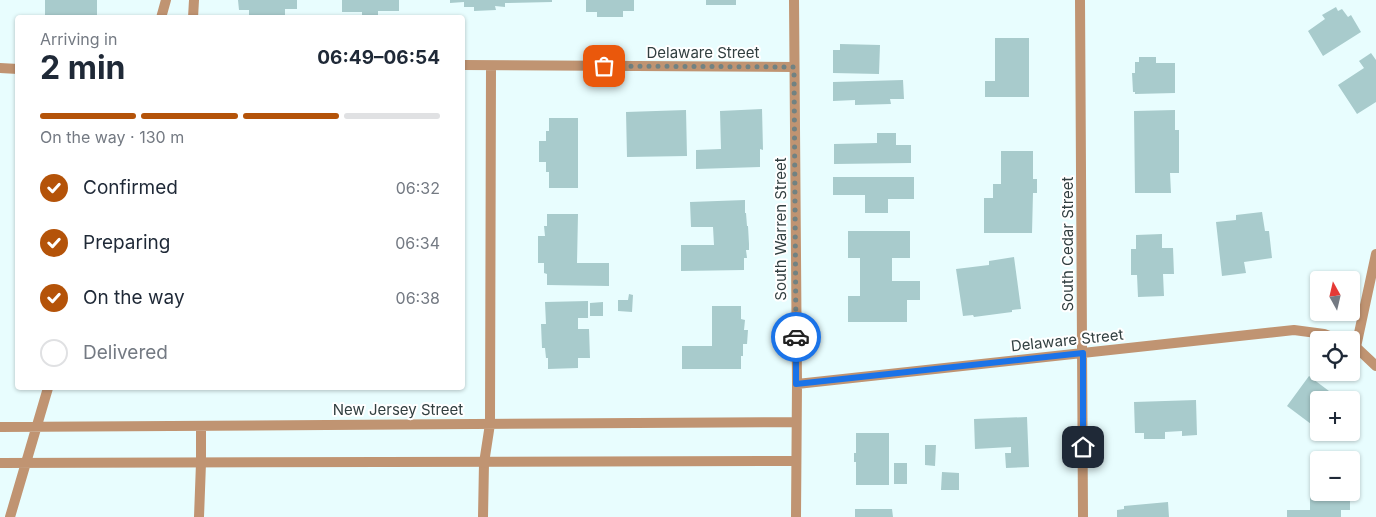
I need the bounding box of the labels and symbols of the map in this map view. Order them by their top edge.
street label: Delaware Street [646,43,760,62]
pin [583,45,625,87]
street label: South Warren Street [771,157,790,301]
street label: South Cedar Street [1058,176,1077,312]
north arrow [1310,271,1360,321]
courier [771,312,821,362]
street label: Delaware Street [1010,325,1124,355]
street label: New Jersey Street [333,400,463,419]
pin [1062,426,1104,468]

